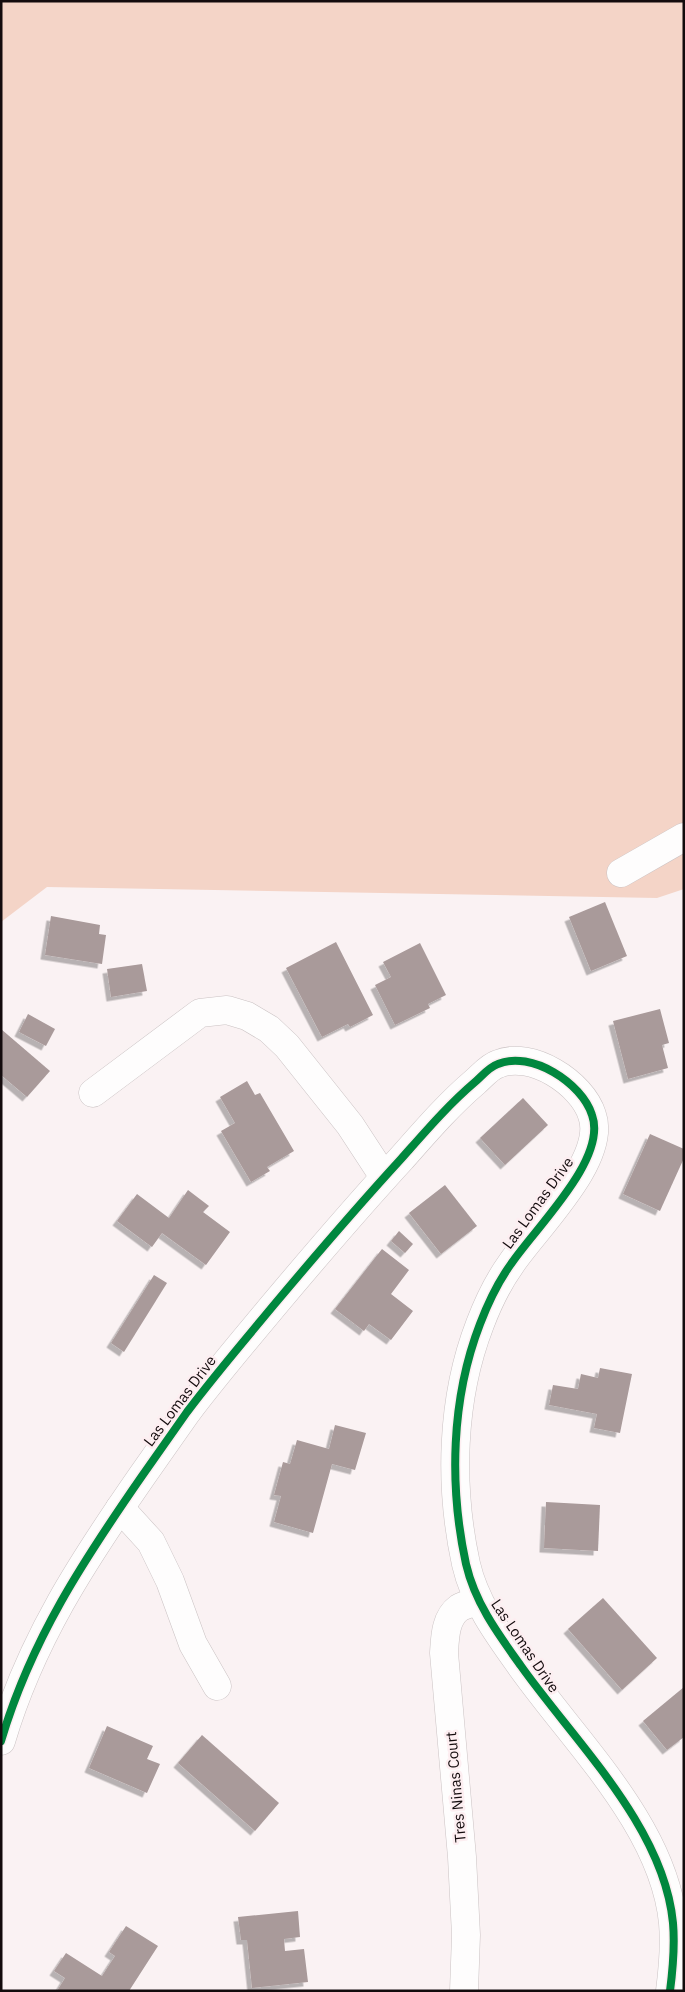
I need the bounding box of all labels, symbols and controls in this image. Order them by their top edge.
street label: Las Lomas Drive [498,1153,577,1252]
street label: Las Lomas Drive [139,1351,220,1450]
street label: Las Lomas Drive [487,1595,564,1696]
street label: Tres Ninas Court [441,1731,470,1843]

